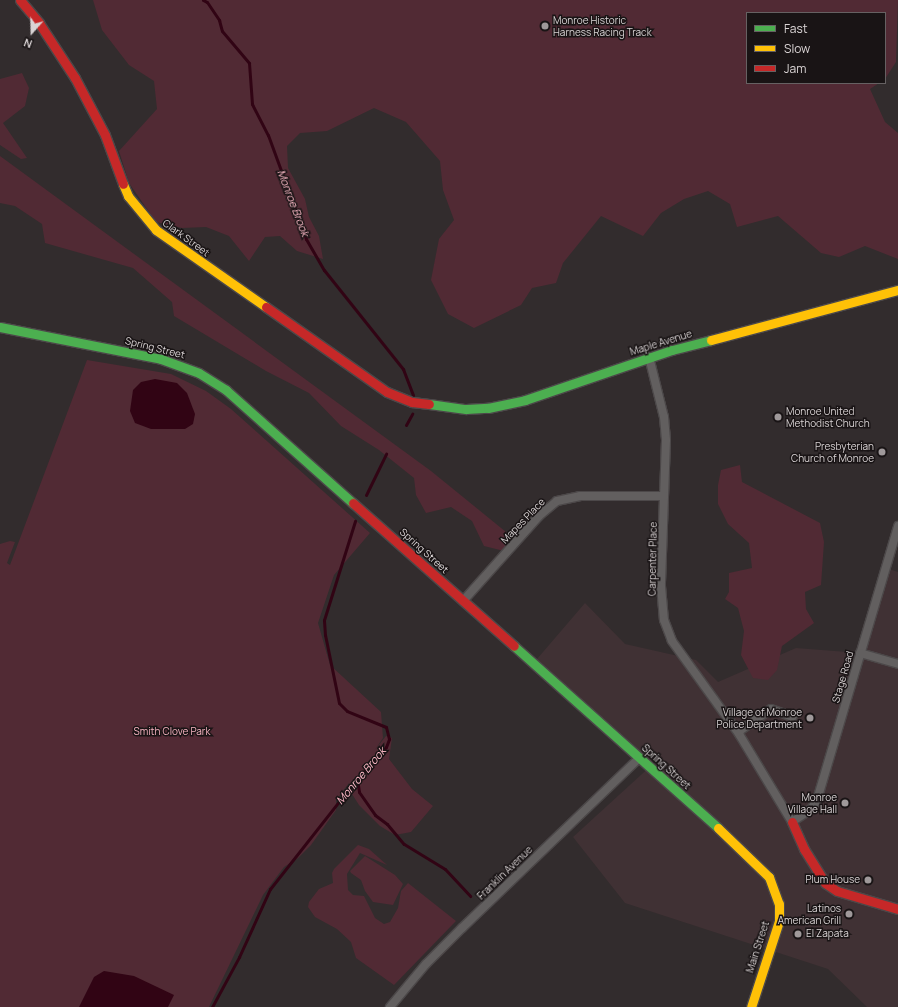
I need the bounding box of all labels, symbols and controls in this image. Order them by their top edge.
north arrow [12,12,52,52]
legend [746,12,886,84]
place label: Monroe Historic Harness Racing Track [553,14,652,38]
text: Fast [784,20,808,37]
marker: Monroe Historic Harness Racing Track [540,21,550,31]
text: N [21,35,34,52]
text: Slow [784,40,810,57]
text: Jam [784,60,806,77]
water label: Monroe Brook [274,168,312,238]
street label: Clark Street [160,217,212,259]
street label: Maple Avenue [629,328,693,358]
street label: Spring Street [124,335,186,361]
place label: Monroe United Methodist Church [786,405,870,428]
marker: Monroe United Methodist Church [773,412,783,422]
place label: Presbyterian Church of Monroe [791,440,874,464]
marker: Presbyterian Church of Monroe [877,447,887,457]
street label: Mapes Place [498,496,548,546]
street label: Carpenter Place [646,522,660,596]
street label: Spring Street [397,526,451,576]
street label: Stage Road [830,650,856,704]
place label: Village of Monroe Police Department [717,706,802,730]
marker: Village of Monroe Police Department [805,713,815,723]
park label: Smith Clove Park [134,726,210,738]
street label: Spring Street [639,742,693,792]
water label: Monroe Brook [333,745,389,807]
place label: Monroe Village Hall [788,791,837,814]
marker: Monroe Village Hall [840,798,850,808]
street label: Franklin Avenue [475,844,535,902]
place label: Plum House [805,874,860,886]
marker: Plum House [863,875,873,885]
place label: Latinos American Grill [778,902,841,926]
marker: Latinos American Grill [844,909,854,919]
street label: Main Street [744,920,772,974]
place label: El Zapata [806,928,849,940]
marker: El Zapata [793,929,803,939]

